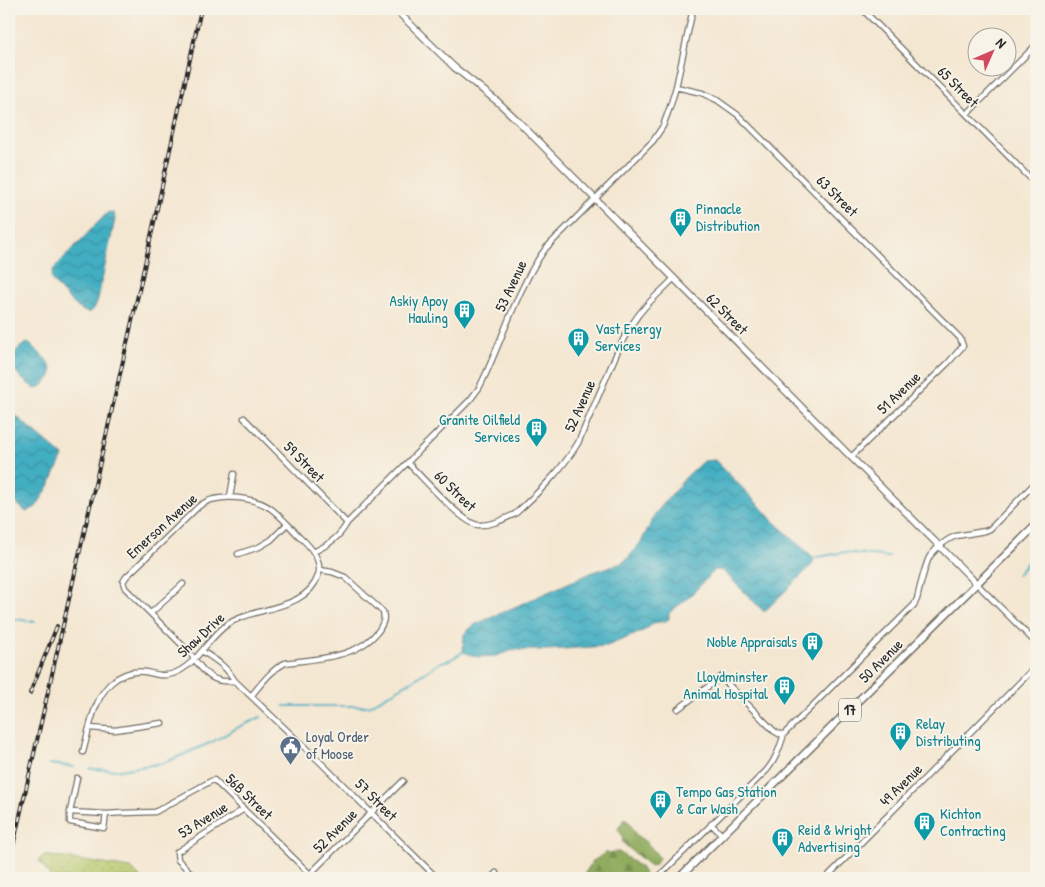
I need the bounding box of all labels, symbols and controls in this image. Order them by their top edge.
north arrow [968,28,1018,78]
text: N [992,33,1011,52]
street label: 65 Street [933,61,984,113]
street label: 63 Street [812,170,863,222]
place label: Pinnacle Distribution [696,198,760,236]
building icon: Pinnacle Distribution [668,206,692,237]
street label: 53 Avenue [490,257,532,315]
street label: 62 Street [702,288,754,340]
place label: Askiy Apoy Hauling [389,290,448,328]
building icon: Askiy Apoy Hauling [452,298,476,329]
place label: Vast Energy Services [595,318,662,356]
building icon: Vast Energy Services [567,326,591,357]
street label: 51 Avenue [872,367,925,419]
street label: 52 Avenue [559,376,600,435]
place label: Granite Oilfield Services [439,409,520,447]
building icon: Granite Oilfield Services [524,417,548,448]
street label: 59 Street [279,436,330,487]
street label: 60 Street [430,465,482,517]
street label: Emerson Avenue [122,488,202,563]
street label: Shaw Drive [172,607,229,662]
building icon: Noble Appraisals [801,630,825,661]
place label: Noble Appraisals [707,631,797,652]
street label: 50 Avenue [854,634,907,687]
place label: Lloydminster Animal Hospital [683,666,768,704]
building icon: Lloydminster Animal Hospital [772,674,796,705]
road number: 17 [839,698,861,722]
place label: Relay Distributing [916,713,981,751]
building icon: Relay Distributing [888,721,912,752]
place label: Loyal Order of Moose [306,726,369,764]
public building icon: Loyal Order of Moose [278,734,302,765]
street label: 49 Avenue [875,759,927,811]
street label: 56B Street [221,769,278,825]
street label: 57 Street [350,774,403,826]
place label: Tempo Gas Station & Car Wash [676,781,777,819]
building icon: Tempo Gas Station & Car Wash [648,789,672,820]
street label: 53 Avenue [174,796,231,843]
place label: Kichton Contracting [940,803,1006,841]
street label: 52 Avenue [308,804,361,857]
building icon: Kichton Contracting [912,811,936,842]
place label: Reid & Wright Advertising [798,819,872,857]
building icon: Reid & Wright Advertising [770,827,794,858]

